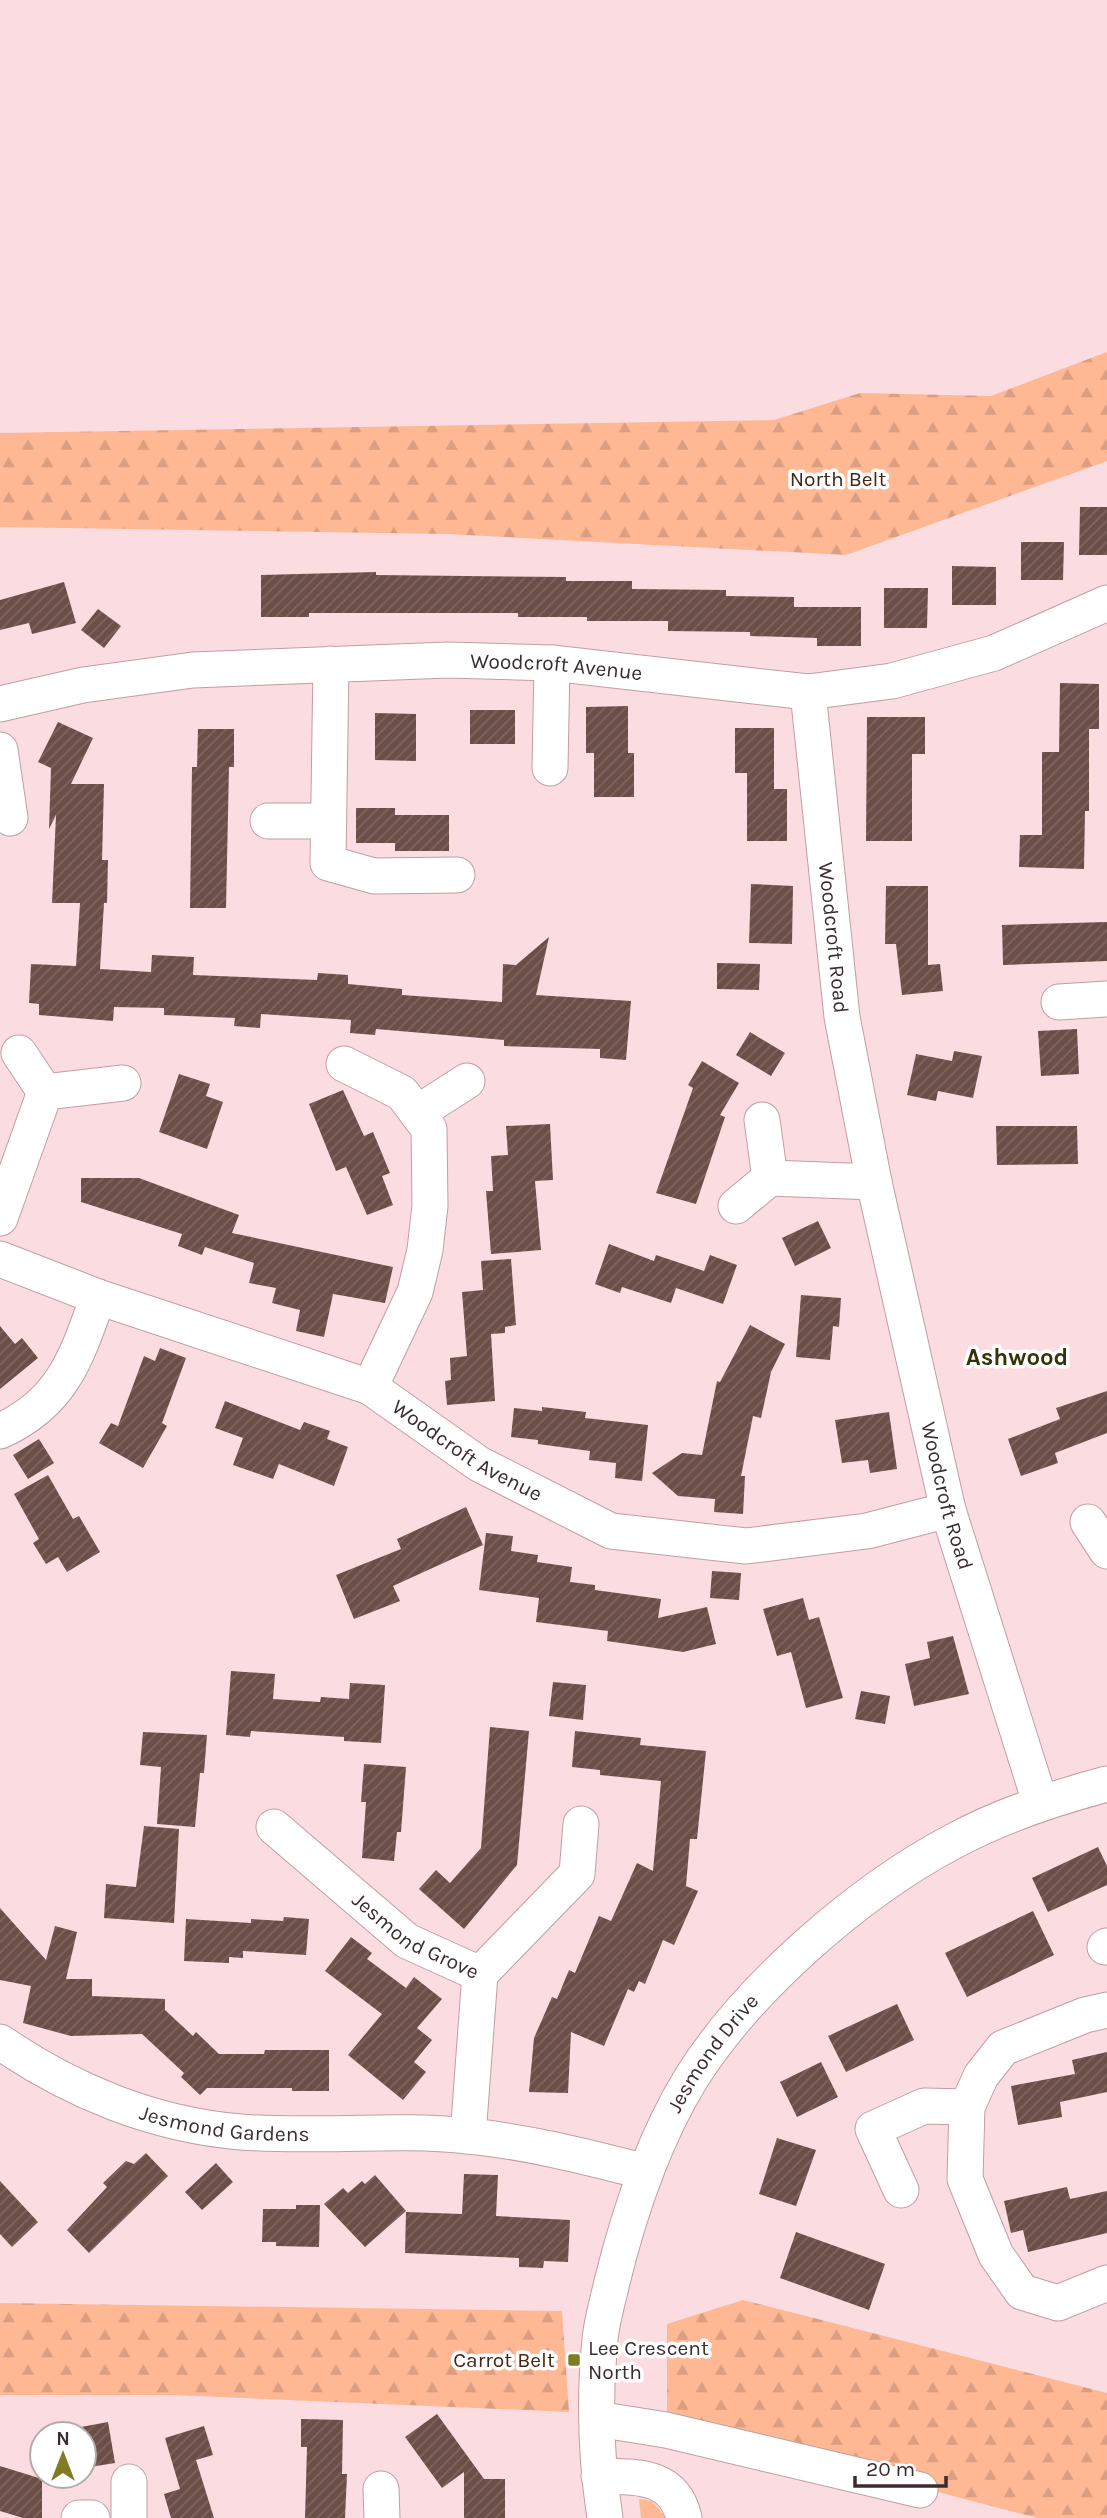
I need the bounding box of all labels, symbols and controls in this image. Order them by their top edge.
park label: North Belt [790,467,886,491]
street label: Woodcroft Avenue [470,649,644,685]
street label: Woodcroft Road [814,861,854,1014]
district label: Ashwood [966,1343,1068,1371]
street label: Woodcroft Avenue [388,1395,546,1506]
street label: Woodcroft Road [916,1420,978,1573]
street label: Jesmond Grove [348,1888,483,1984]
street label: Jesmond Drive [662,1989,763,2117]
street label: Jesmond Gardens [137,2100,309,2146]
place label: Lee Crescent North [588,2336,709,2384]
park label: Carrot Belt [453,2348,555,2372]
marker: Lee Crescent North [566,2352,582,2368]
north arrow [28,2420,98,2490]
text: N [56,2428,70,2450]
scale bar [855,2444,946,2488]
text: 20 m [866,2457,915,2481]

